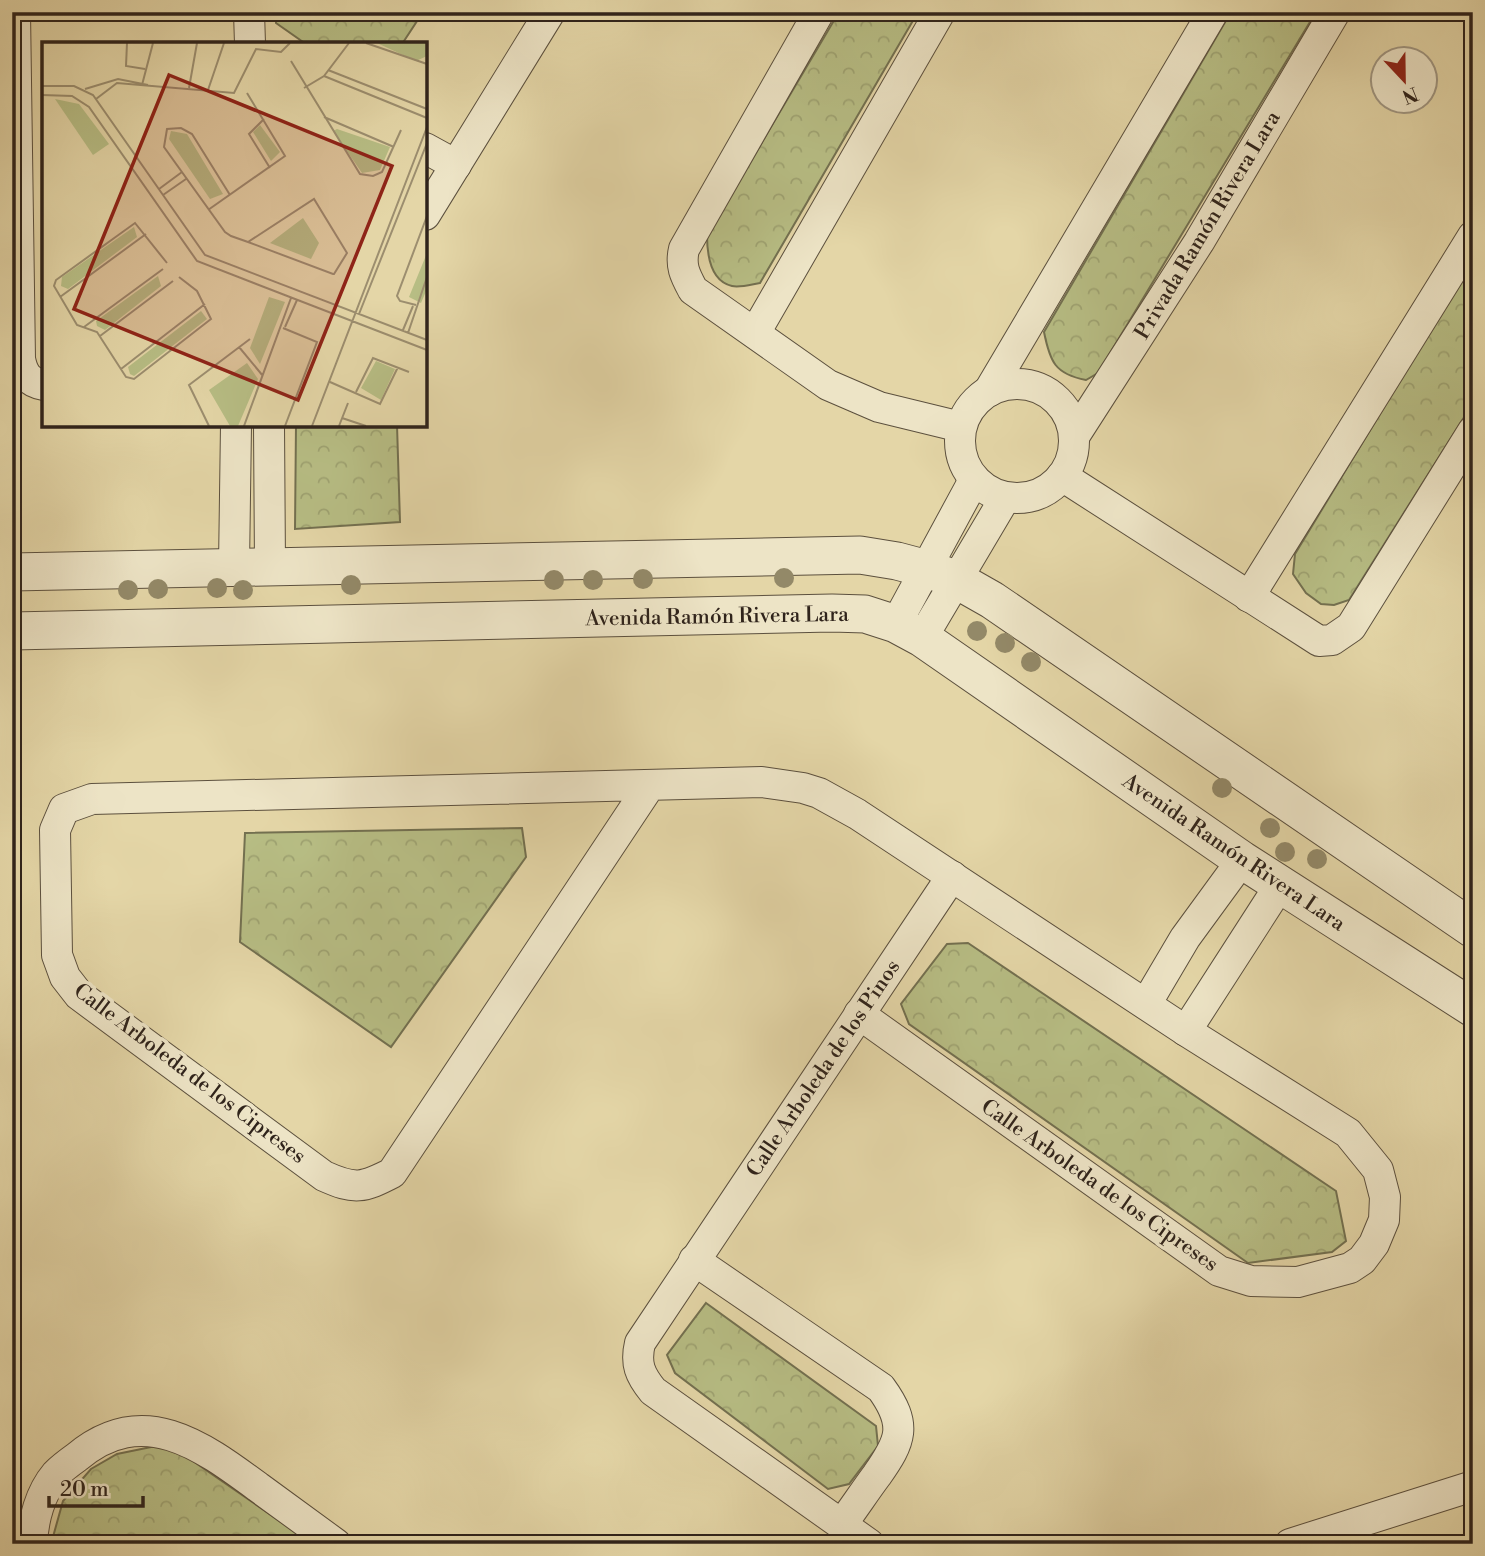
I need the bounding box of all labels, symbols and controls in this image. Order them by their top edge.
inset map [42,42,427,427]
north arrow [1370,46,1440,116]
text: N [1399,81,1421,109]
street label: Privada Ramón Rivera Lara [1129,106,1287,344]
street label: Avenida Ramón Rivera Lara [584,602,849,632]
street label: Avenida Ramón Rivera Lara [1116,768,1350,937]
street label: Calle Arboleda de los Pinos [741,955,906,1182]
street label: Calle Arboleda de los Cipreses [68,978,310,1170]
street label: Calle Arboleda de los Cipreses [976,1094,1223,1278]
scale bar [49,1465,144,1509]
text: 20 m [60,1477,109,1503]

